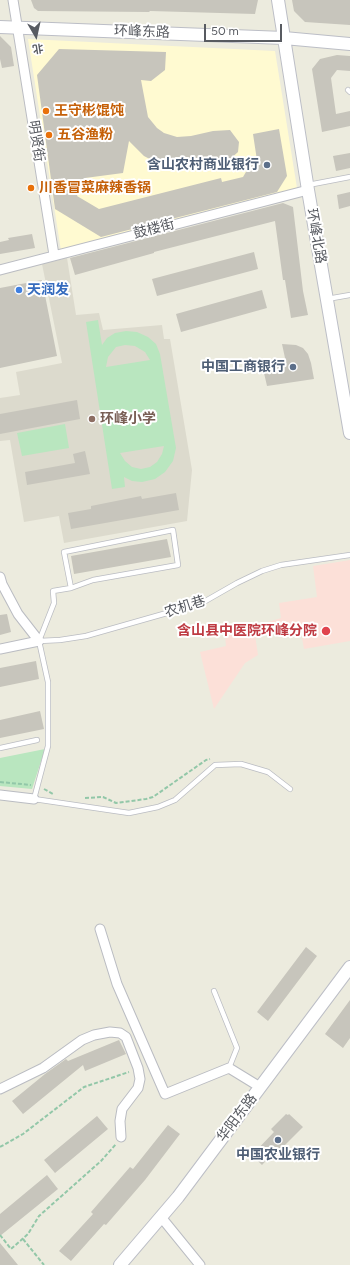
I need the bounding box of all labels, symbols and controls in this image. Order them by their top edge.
north arrow [16,16,56,56]
scale bar [206,16,284,42]
street label: 环峰东路 [114,23,170,41]
text: 50 m [211,24,239,38]
text: 北 [32,41,44,56]
place label: 王守彬馄饨 [54,103,124,119]
marker: 王守彬馄饨 [41,106,51,116]
street label: 明贤街 [24,119,48,163]
place label: 五谷渔粉 [57,127,113,143]
marker: 五谷渔粉 [44,130,54,140]
place label: 含山农村商业银行 [147,157,259,173]
marker: 含山农村商业银行 [262,160,272,170]
place label: 川香冒菜麻辣香锅 [39,180,151,196]
marker: 川香冒菜麻辣香锅 [26,183,36,193]
street label: 环峰北路 [303,207,329,265]
street label: 鼓楼街 [132,215,176,243]
place label: 天润发 [27,282,69,298]
marker: 天润发 [14,285,24,295]
place label: 中国工商银行 [201,359,285,375]
marker: 中国工商银行 [288,362,298,372]
place label: 环峰小学 [100,411,156,427]
marker: 环峰小学 [87,414,97,424]
street label: 农机巷 [162,593,208,621]
place label: 含山县中医院环峰分院 [177,623,317,639]
marker: 含山县中医院环峰分院 [320,625,332,637]
street label: 华阳东路 [213,1091,261,1145]
marker: 中国农业银行 [273,1135,283,1145]
place label: 中国农业银行 [236,1147,320,1163]

